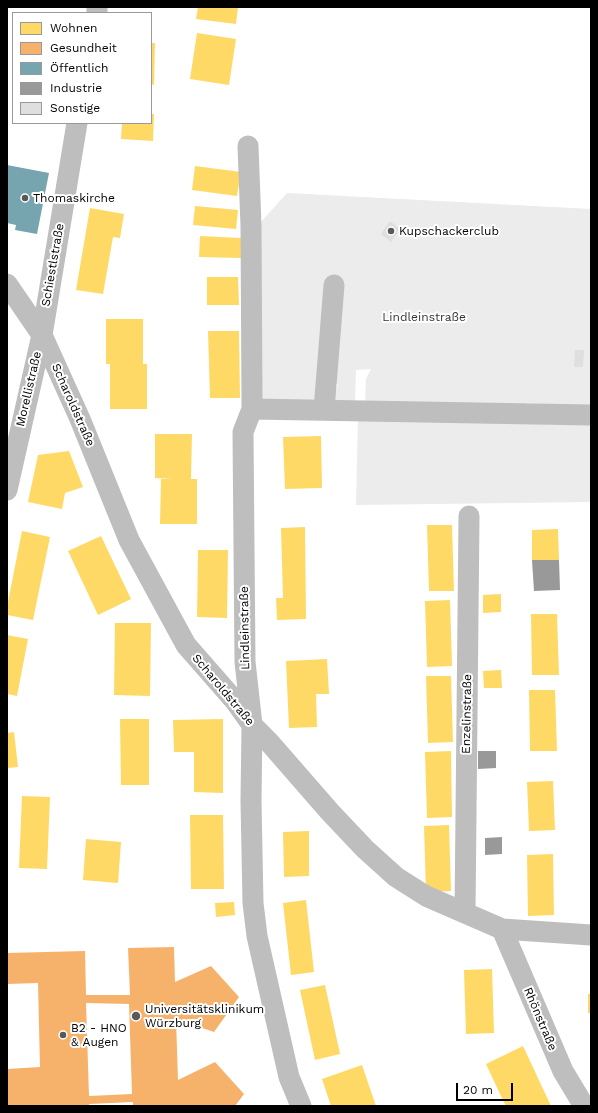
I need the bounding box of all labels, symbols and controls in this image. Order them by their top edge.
legend [12,12,152,124]
text: Wohnen [50,21,98,35]
text: Gesundheit [50,41,117,55]
text: Öffentlich [50,61,109,75]
text: Industrie [50,81,102,95]
text: Sonstige [50,101,100,115]
place label: Thomaskirche [33,191,115,205]
marker: Thomaskirche [20,193,30,203]
street label: Schiestlstraße [39,222,67,308]
place label: Kupschackerclub [399,224,499,238]
marker: Kupschackerclub [386,226,396,236]
park label: Lindleinstraße [382,310,466,324]
street label: Morellistraße [13,350,45,428]
street label: Scharoldstraße [48,361,98,449]
street label: Lindleinstraße [237,586,253,670]
street label: Scharoldstraße [189,651,257,729]
street label: Enzelinstraße [459,674,475,754]
street label: Rhönstraße [520,985,560,1053]
place label: Universitätsklinikum Würzburg [145,1002,264,1030]
marker: Universitätsklinikum Würzburg [130,1010,142,1022]
place label: B2 - HNO & Augen [71,1021,127,1049]
marker: B2 - HNO & Augen [58,1030,68,1040]
scale bar [458,1075,515,1101]
text: 20 m [463,1083,493,1097]

